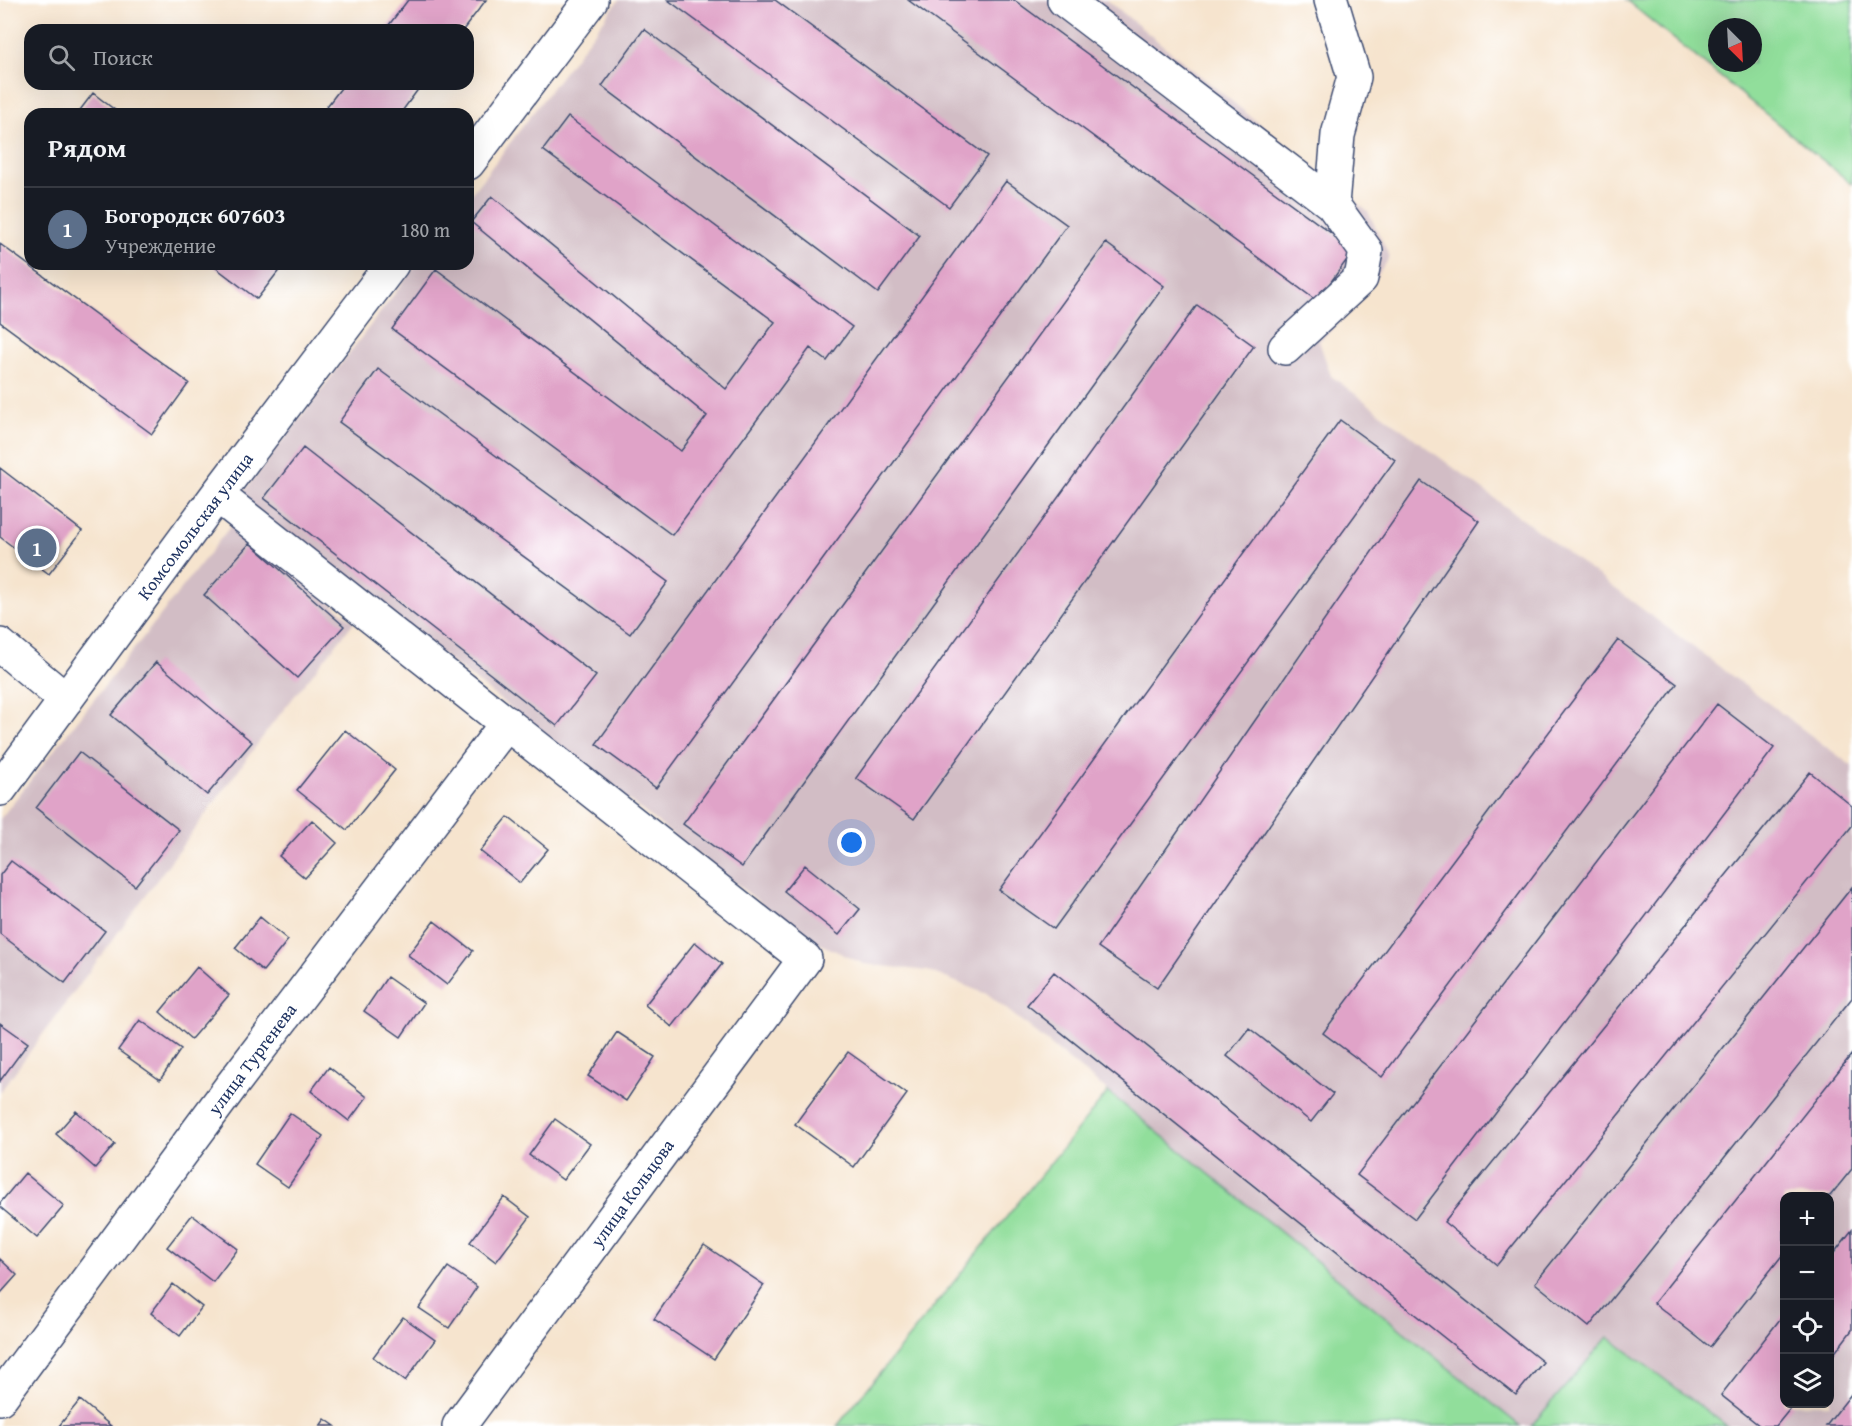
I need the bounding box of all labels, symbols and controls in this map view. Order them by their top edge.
north arrow [1708,18,1762,72]
search box [24,24,474,90]
icon: search [45,41,78,74]
text: Поиск [93,41,153,73]
text: Рядом [48,128,126,167]
text: Богородск 607603 [105,199,286,231]
text: 1 [62,215,73,244]
text: 180 m [400,215,450,244]
text: Учреждение [105,231,216,260]
street label: Комсомольская улица [131,446,260,605]
pin: 1 [18,526,57,570]
your location [837,828,866,857]
street label: улица Тургенева [200,997,303,1121]
street label: улица Кольцова [583,1133,681,1254]
map controls [1780,1192,1834,1408]
button: + [1780,1192,1834,1246]
button: − [1780,1246,1834,1300]
button: locate [1780,1300,1834,1354]
button: layers [1780,1354,1834,1408]

